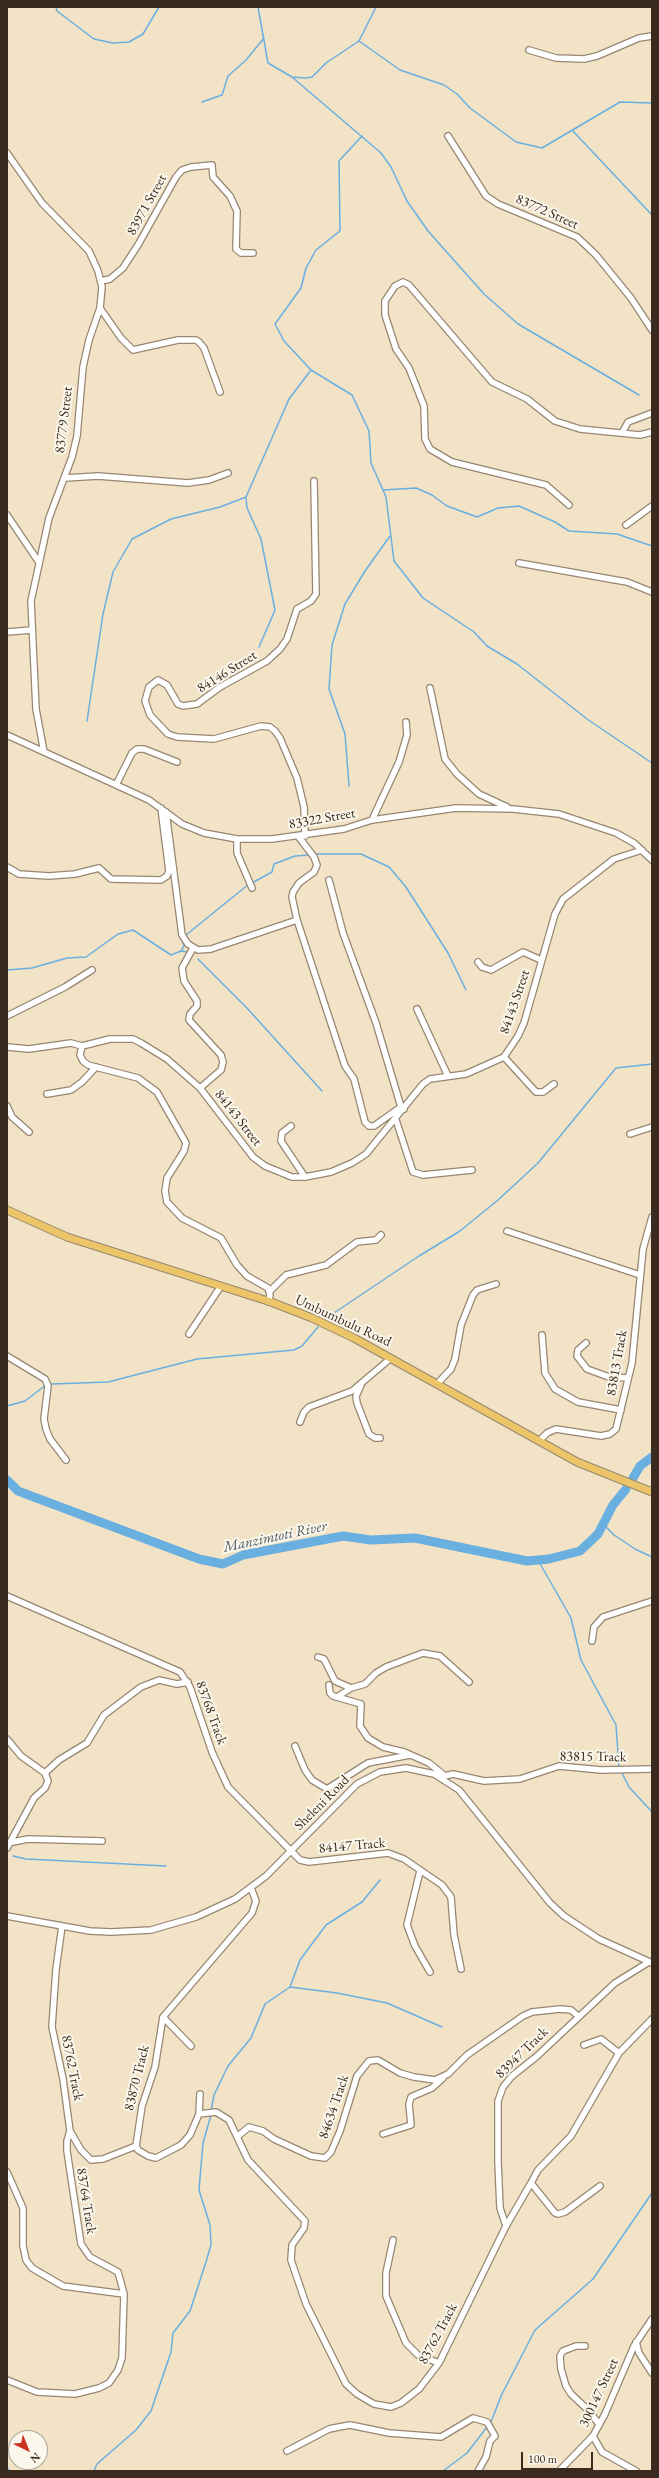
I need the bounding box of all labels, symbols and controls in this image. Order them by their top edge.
street label: 83971 Street [123,172,171,238]
street label: 83772 Street [513,191,581,233]
street label: 83779 Street [52,386,76,454]
street label: 84146 Street [194,647,260,697]
street label: 83322 Street [287,805,357,833]
street label: 84143 Street [496,968,534,1036]
street label: 84143 Street [211,1086,265,1150]
street label: Umbumbulu Road [292,1291,394,1351]
street label: 83813 Track [603,1329,631,1397]
water label: Manzimtoti River [222,1517,328,1557]
street label: 83768 Track [192,1679,230,1747]
street label: 83815 Track [559,1748,627,1766]
street label: Sheleni Road [291,1772,353,1834]
street label: 84147 Track [318,1835,386,1857]
street label: 83947 Track [492,2024,552,2082]
street label: 83762 Track [57,2034,87,2102]
street label: 83870 Track [121,2044,153,2112]
street label: 84634 Track [315,2073,353,2141]
street label: 83764 Track [72,2167,100,2235]
street label: 83762 Track [415,2301,461,2367]
street label: 300147 Street [576,2356,622,2430]
north arrow [8,2430,48,2470]
scale bar [523,2444,595,2470]
text: N [27,2450,44,2466]
text: 100 m [528,2451,557,2467]

